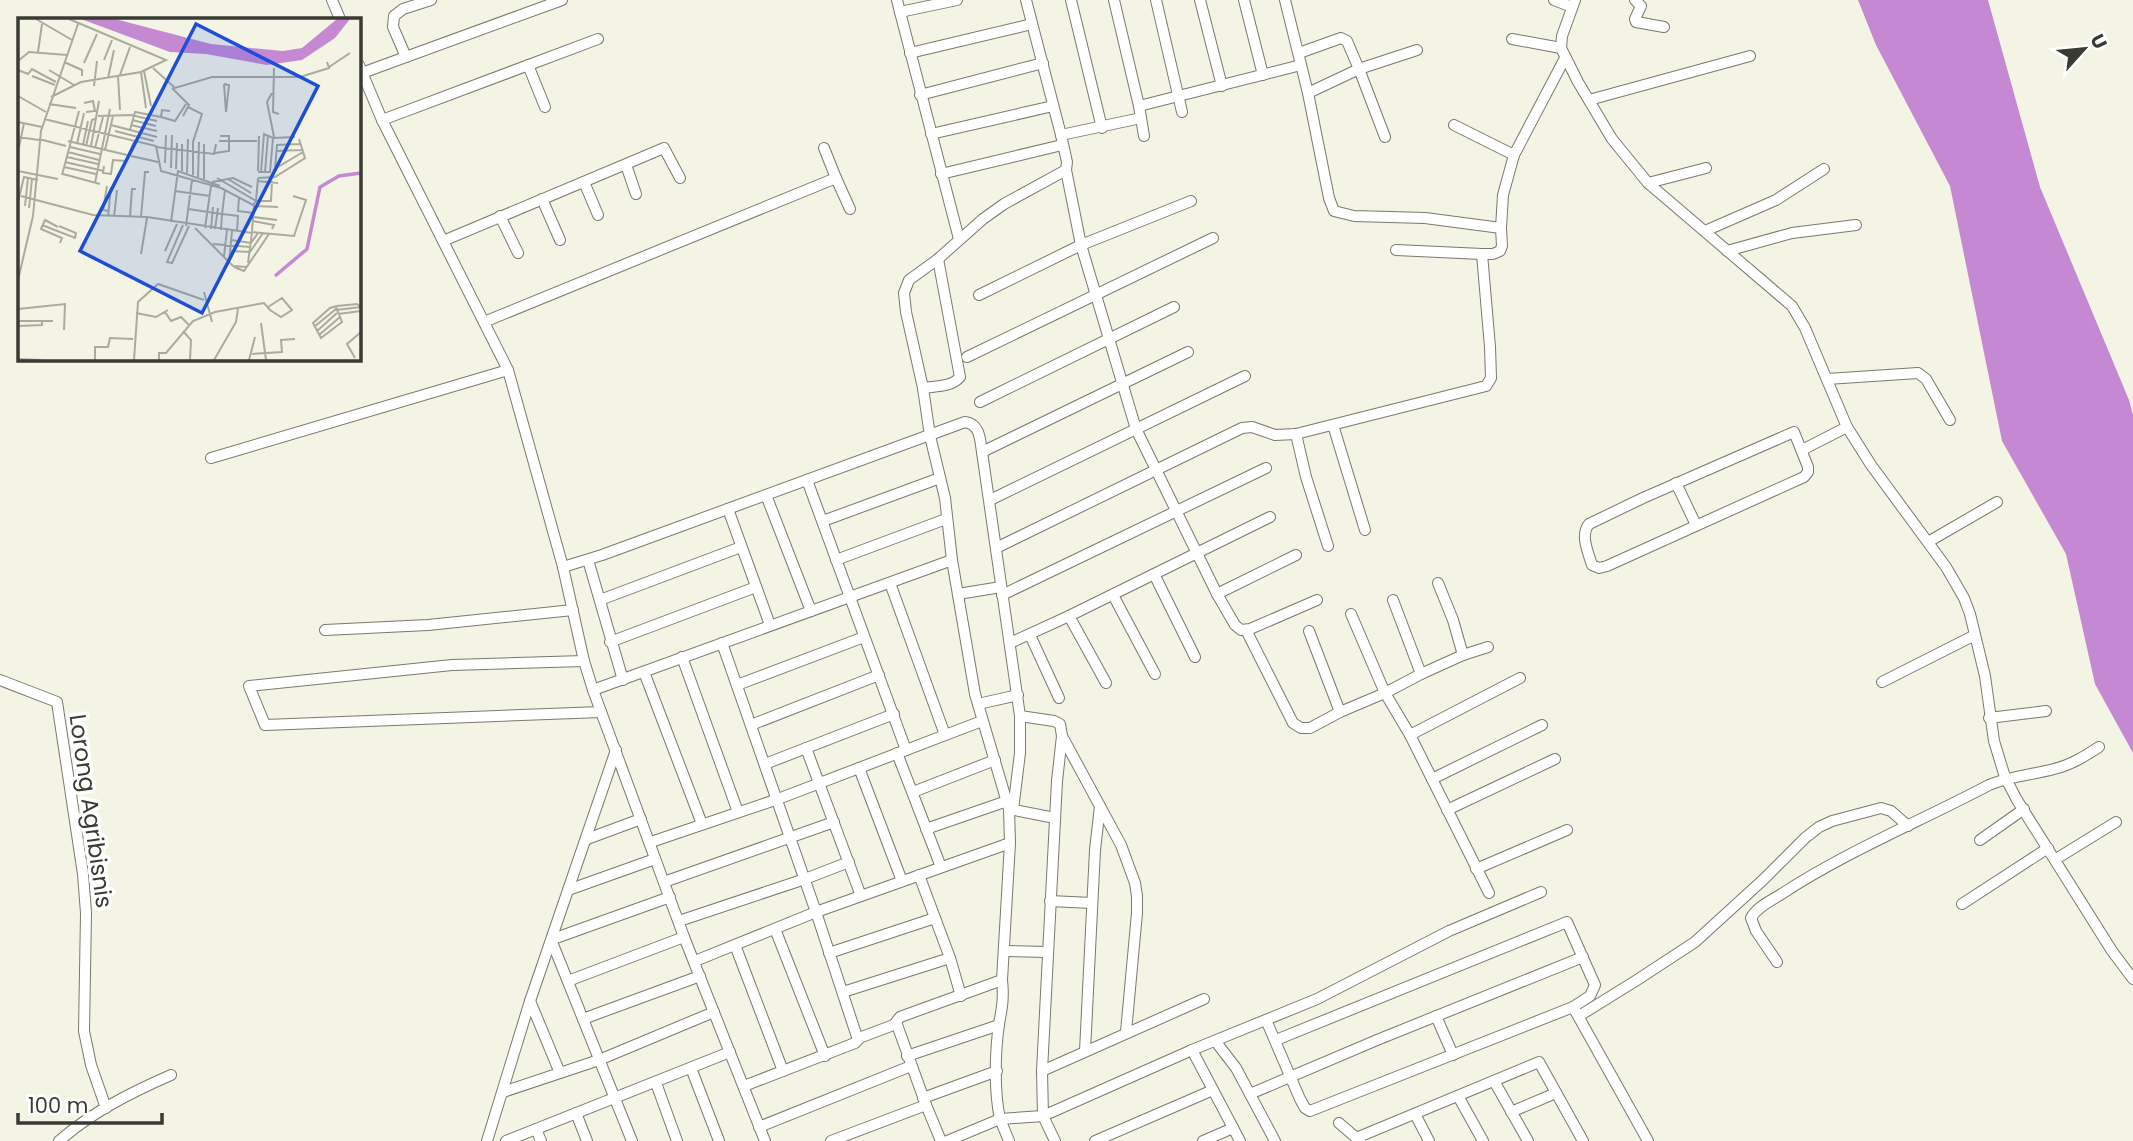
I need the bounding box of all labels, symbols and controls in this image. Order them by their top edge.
north arrow [2049,14,2119,84]
inset map [18,18,360,360]
text: U [2084,29,2114,54]
street label: Lorong Agribisnis [62,712,120,910]
scale bar [18,1082,161,1126]
text: 100 m [28,1091,88,1120]

